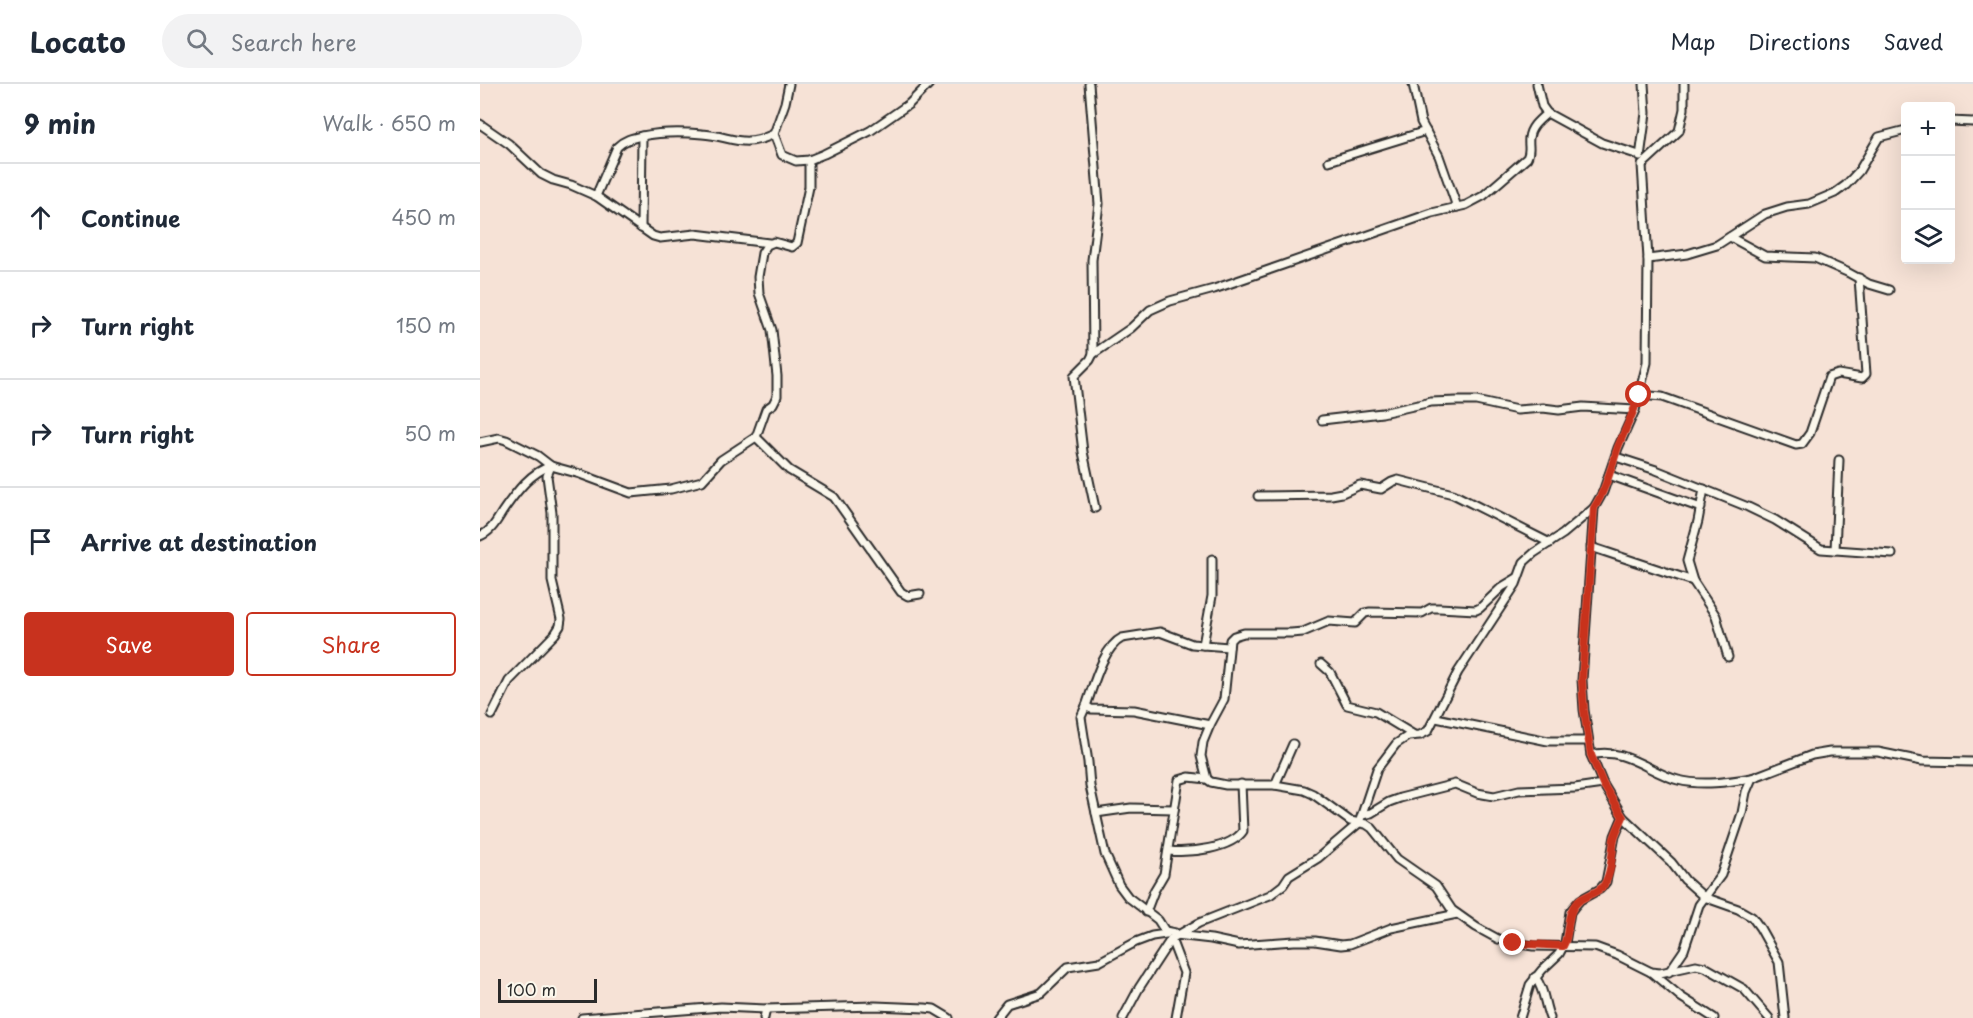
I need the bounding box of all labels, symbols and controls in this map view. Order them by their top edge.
search box [162,14,582,68]
text: Locato [30,20,126,63]
icon: search [183,25,216,58]
text: Search here [231,25,357,58]
text: Map [1670,25,1715,57]
text: Directions [1748,25,1850,57]
text: Saved [1883,25,1943,57]
map controls [1901,102,1955,264]
button: + [1901,102,1955,156]
text: 9 min [24,104,96,143]
text: Walk · 650 m [322,108,456,138]
button: − [1901,156,1955,210]
icon: ahead [24,201,57,234]
text: Continue [81,201,180,234]
text: 450 m [391,202,456,232]
button: layers [1901,210,1955,264]
icon: right [24,309,57,342]
text: Turn right [81,309,194,342]
text: 150 m [396,310,456,340]
route start [1625,381,1651,407]
icon: right [24,417,57,450]
text: Turn right [81,417,194,450]
text: 50 m [404,418,456,448]
icon: arrive [24,525,57,558]
text: Arrive at destination [81,525,317,558]
button: Save [24,612,234,676]
button: Share [246,612,456,676]
route end [1499,929,1525,955]
scale bar [498,976,597,1004]
text: 100 m [507,977,556,1001]

